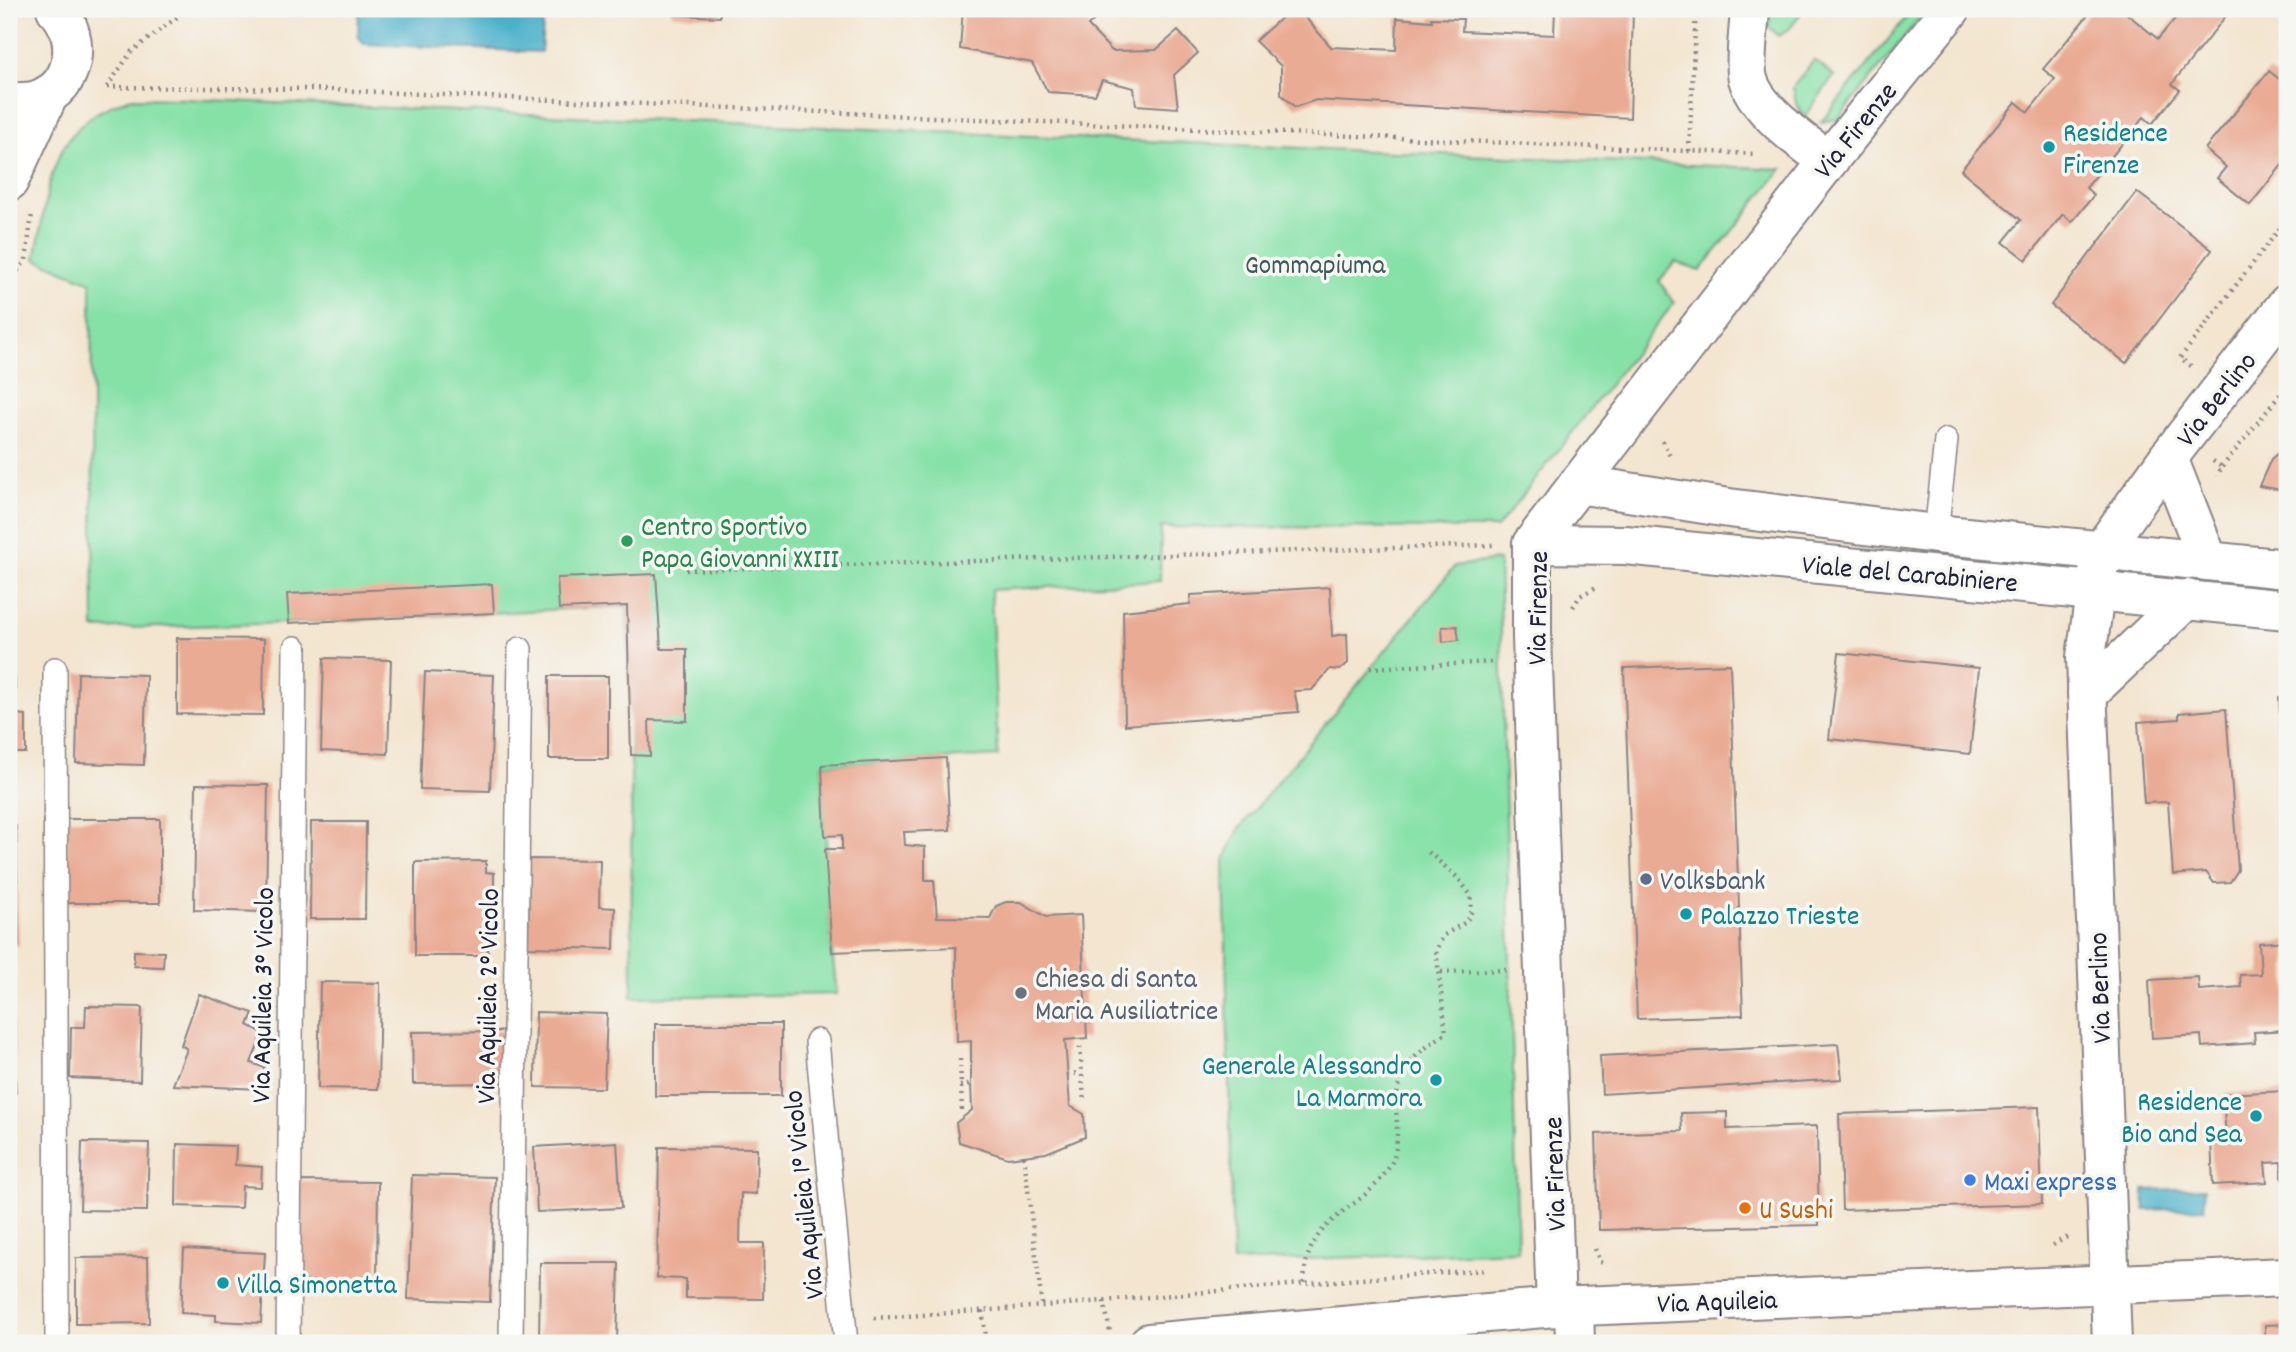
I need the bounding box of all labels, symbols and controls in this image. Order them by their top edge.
street label: Via Firenze [1806,75,1909,189]
place label: Residence Firenze [2063,116,2168,188]
marker: Residence Firenze [2041,139,2057,155]
park label: Gommapiuma [1245,248,1386,288]
street label: Via Berlino [2169,345,2269,457]
place label: Centro Sportivo Papa Giovanni XXIII [641,510,839,582]
marker: Centro Sportivo Papa Giovanni XXIII [619,533,635,549]
street label: Viale del Carabiniere [1800,548,2019,606]
street label: Via Firenze [1520,551,1562,666]
place label: Volksbank [1660,864,1766,904]
marker: Volksbank [1638,871,1654,887]
street label: Via Aquileia 3° Vicolo [244,887,288,1103]
street label: Via Aquileia 2° Vicolo [469,888,513,1104]
place label: Palazzo Trieste [1700,899,1859,939]
marker: Palazzo Trieste [1678,906,1694,922]
street label: Via Berlino [2081,932,2125,1044]
place label: Chiesa di Santa Maria Ausiliatrice [1035,962,1218,1034]
marker: Chiesa di Santa Maria Ausiliatrice [1013,985,1029,1001]
place label: Generale Alessandro La Marmora [1201,1049,1423,1121]
marker: Generale Alessandro La Marmora [1428,1072,1444,1088]
place label: Residence Bio and Sea [2121,1085,2243,1157]
street label: Via Aquileia 1° Vicolo [776,1088,838,1301]
marker: Residence Bio and Sea [2248,1108,2264,1124]
street label: Via Firenze [1536,1116,1580,1232]
place label: Maxi express [1984,1165,2117,1205]
marker: Maxi express [1962,1172,1978,1188]
place label: U Sushi [1759,1193,1833,1233]
marker: U Sushi [1737,1200,1753,1216]
place label: Villa Simonetta [237,1268,398,1308]
marker: Villa Simonetta [215,1275,231,1291]
street label: Via Aquileia [1656,1283,1779,1327]

